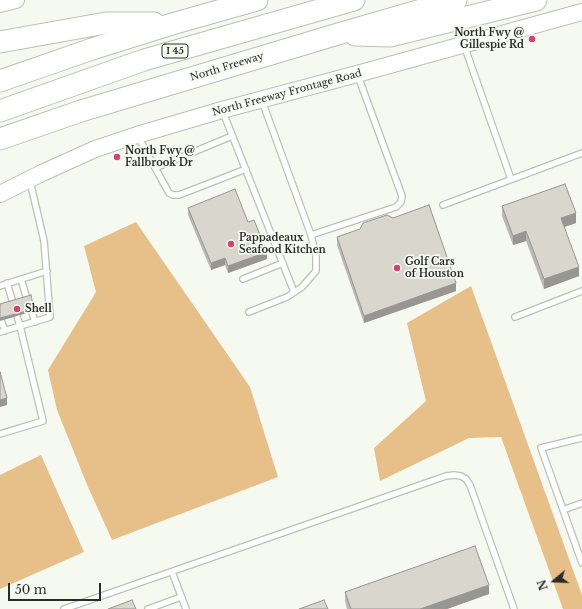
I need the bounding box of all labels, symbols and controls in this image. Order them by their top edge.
place label: North Fwy @ Gillespie Rd [454,27,524,50]
marker: North Fwy @ Gillespie Rd [527,34,537,44]
road number: I 45 [162,44,188,58]
street label: North Freeway [189,50,265,84]
street label: North Freeway Frontage Road [211,67,363,119]
place label: North Fwy @ Fallbrook Dr [125,145,195,168]
marker: North Fwy @ Fallbrook Dr [112,152,122,162]
place label: Pappadeaux Seafood Kitchen [239,232,326,256]
marker: Pappadeaux Seafood Kitchen [226,239,236,249]
place label: Golf Cars of Houston [405,256,464,280]
marker: Golf Cars of Houston [392,263,402,273]
place label: Shell [25,303,52,315]
marker: Shell [12,304,22,314]
north arrow [534,561,574,601]
scale bar [10,575,103,601]
text: N [534,578,551,592]
text: 50 m [15,582,47,597]

